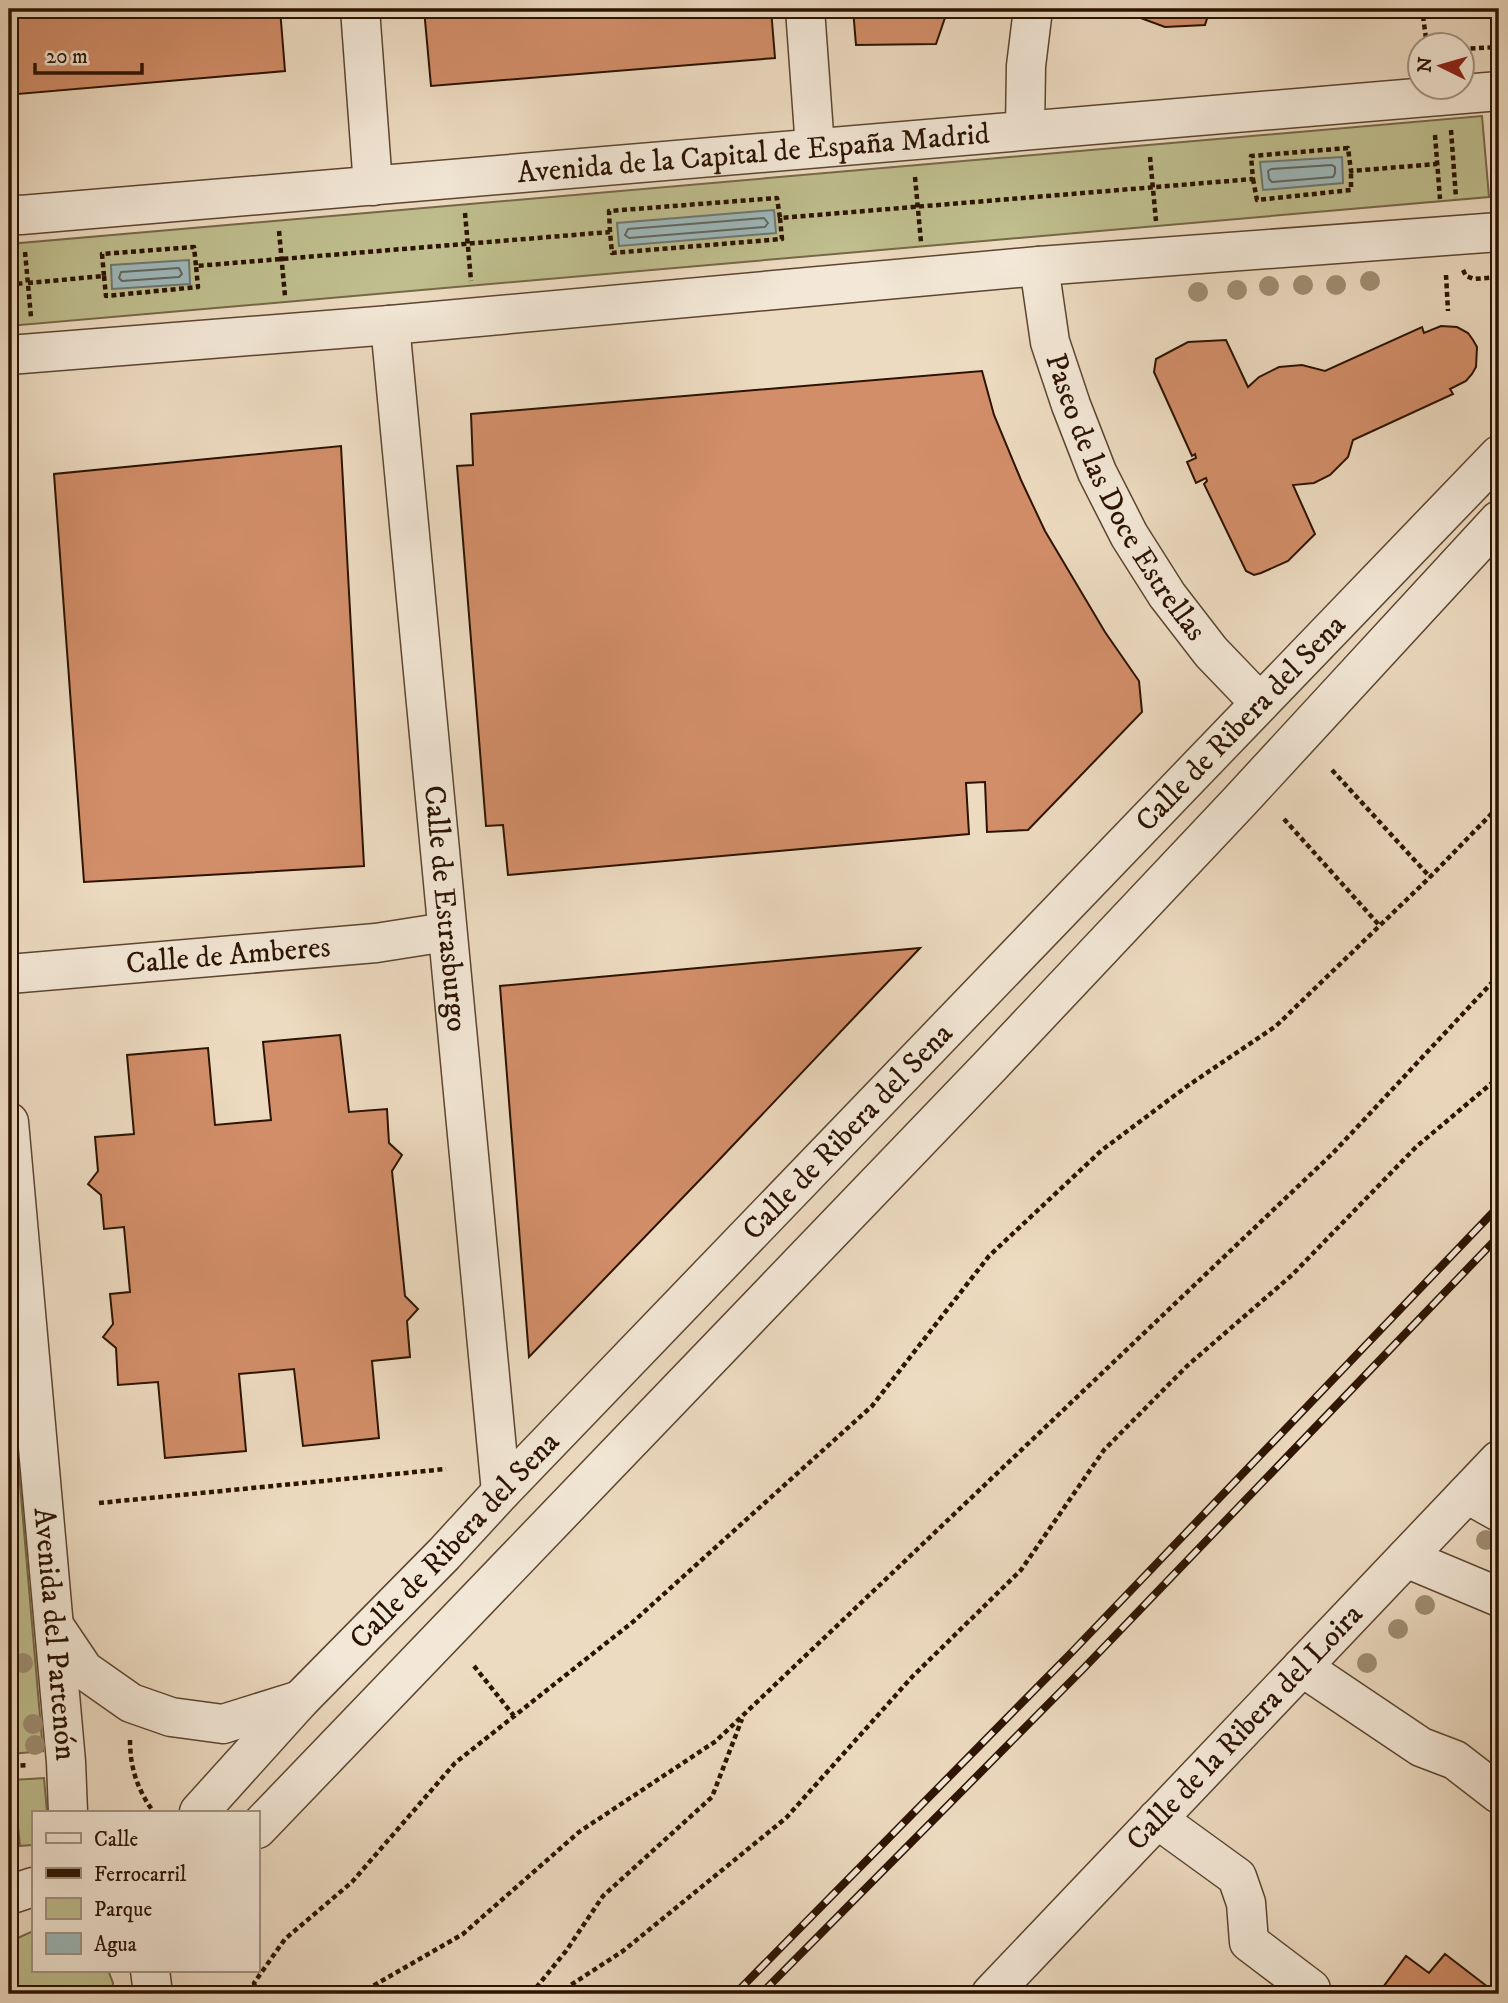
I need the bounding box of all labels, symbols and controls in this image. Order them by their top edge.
scale bar [35,32,142,76]
north arrow [1406,32,1476,102]
text: 20 m [46,44,88,70]
text: N [1413,55,1438,73]
street label: Avenida de la Capital de España Madrid [516,115,991,192]
street label: Paseo de las Doce Estrellas [1037,349,1214,648]
street label: Calle de Ribera del Sena [1128,607,1354,840]
street label: Calle de Estrasburgo [415,784,476,1033]
street label: Calle de Amberes [125,928,332,983]
street label: Calle de Ribera del Sena [735,1015,961,1248]
street label: Calle de Ribera del Sena [342,1424,568,1657]
street label: Avenida del Partenón [25,1506,84,1762]
street label: Calle de la Ribera del Loira [1119,1596,1371,1859]
legend [32,1811,259,1972]
text: Calle [94,1827,138,1853]
text: Ferrocarril [94,1862,187,1888]
text: Parque [94,1897,152,1923]
text: Agua [94,1932,137,1958]

